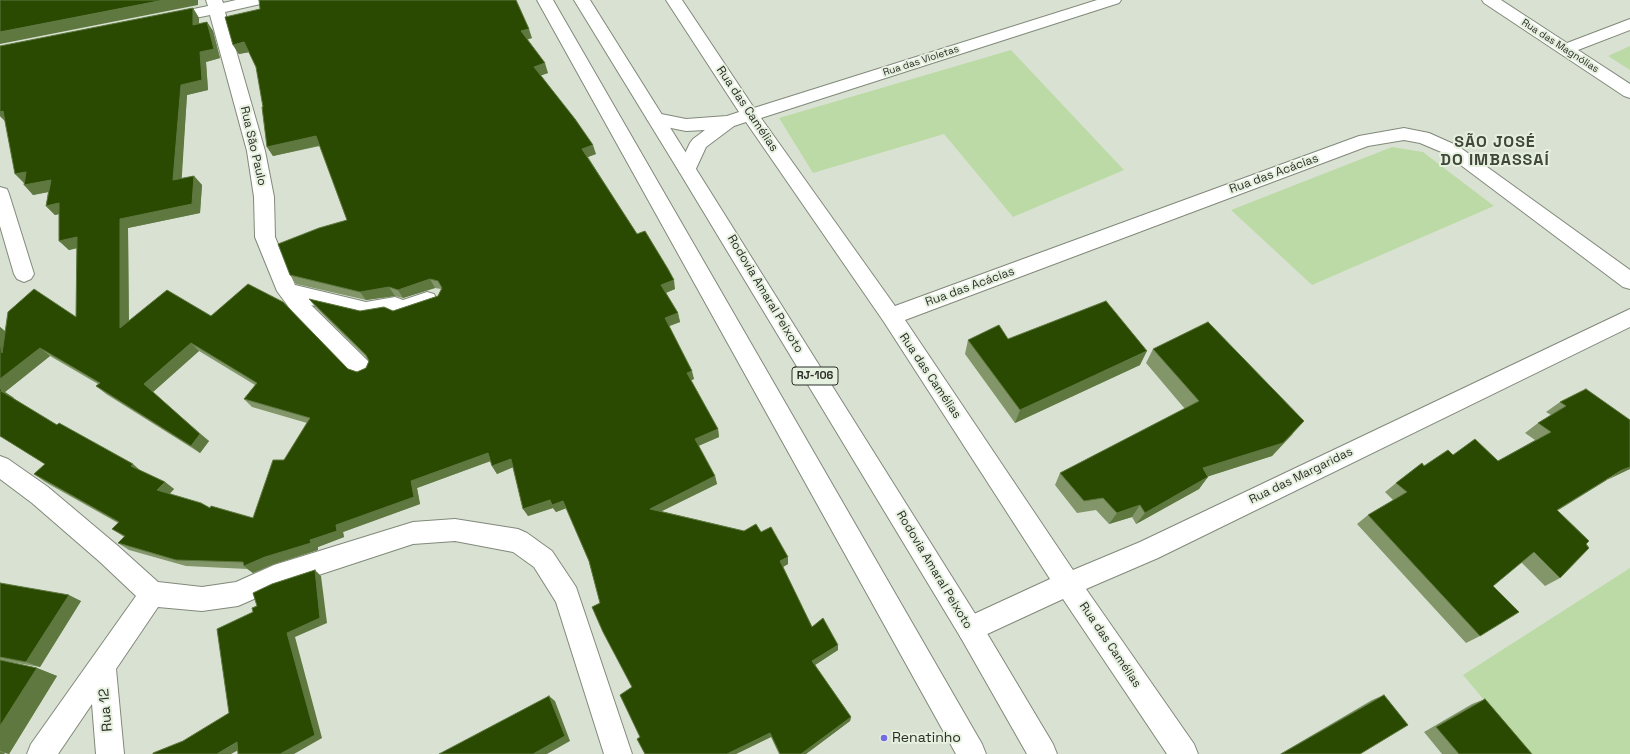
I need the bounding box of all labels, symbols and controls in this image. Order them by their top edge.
street label: Rua das Magnólias [1519,17,1601,75]
street label: Rua das Violetas [881,43,961,79]
street label: Rua das Camélias [713,64,781,154]
street label: Rua São Paulo [237,105,269,187]
district label: SÃO JOSÉ DO IMBASSAÍ [1440,133,1550,171]
street label: Rua das Acácias [1228,151,1320,197]
street label: Rodovia Amaral Peixoto [724,232,806,356]
street label: Rua das Acácias [924,264,1016,310]
street label: Rua das Camélias [896,331,964,421]
road number: RJ-106 [792,367,838,385]
street label: Rua das Margaridas [1247,445,1355,507]
street label: Rodovia Amaral Peixoto [893,508,975,632]
street label: Rua das Camélias [1076,600,1144,690]
street label: Rua 12 [96,688,116,732]
place label: Renatinho [892,730,961,746]
marker: Renatinho [879,733,889,743]

